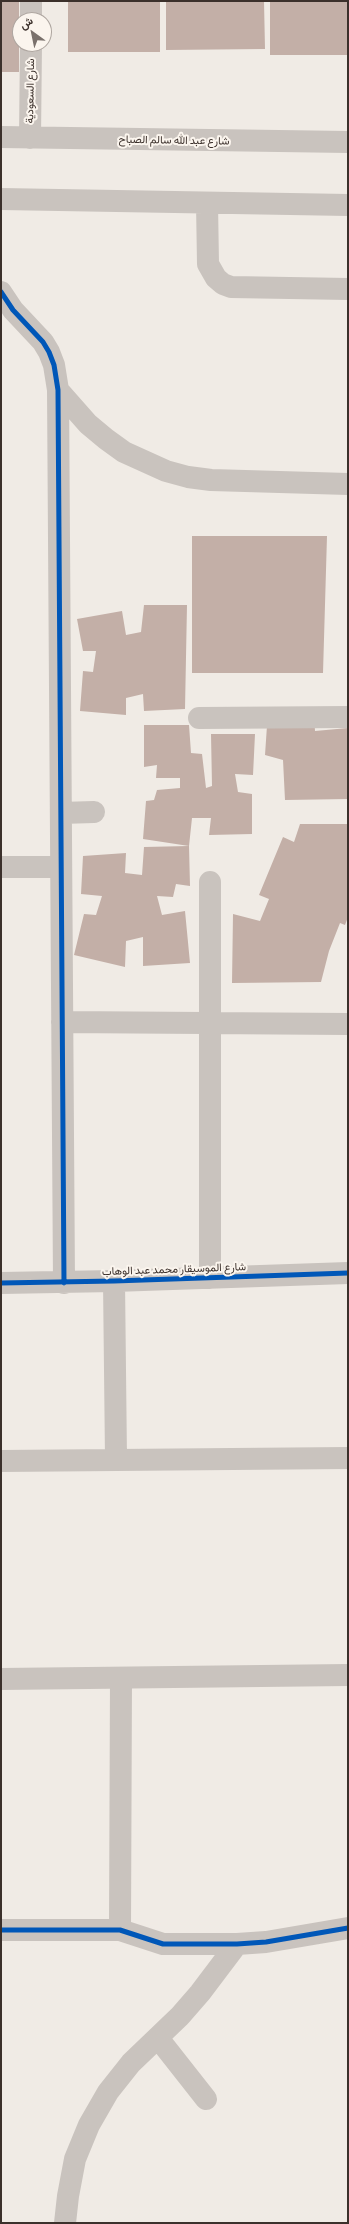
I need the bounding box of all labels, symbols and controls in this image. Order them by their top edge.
north arrow [12,12,52,52]
text: ش [17,13,35,31]
street label: شارع السعودية [23,58,37,124]
street label: شارع عبد الله سالم الصباح [118,132,230,148]
street label: شارع الموسيقار محمد عبد الوهاب [102,1260,246,1278]

